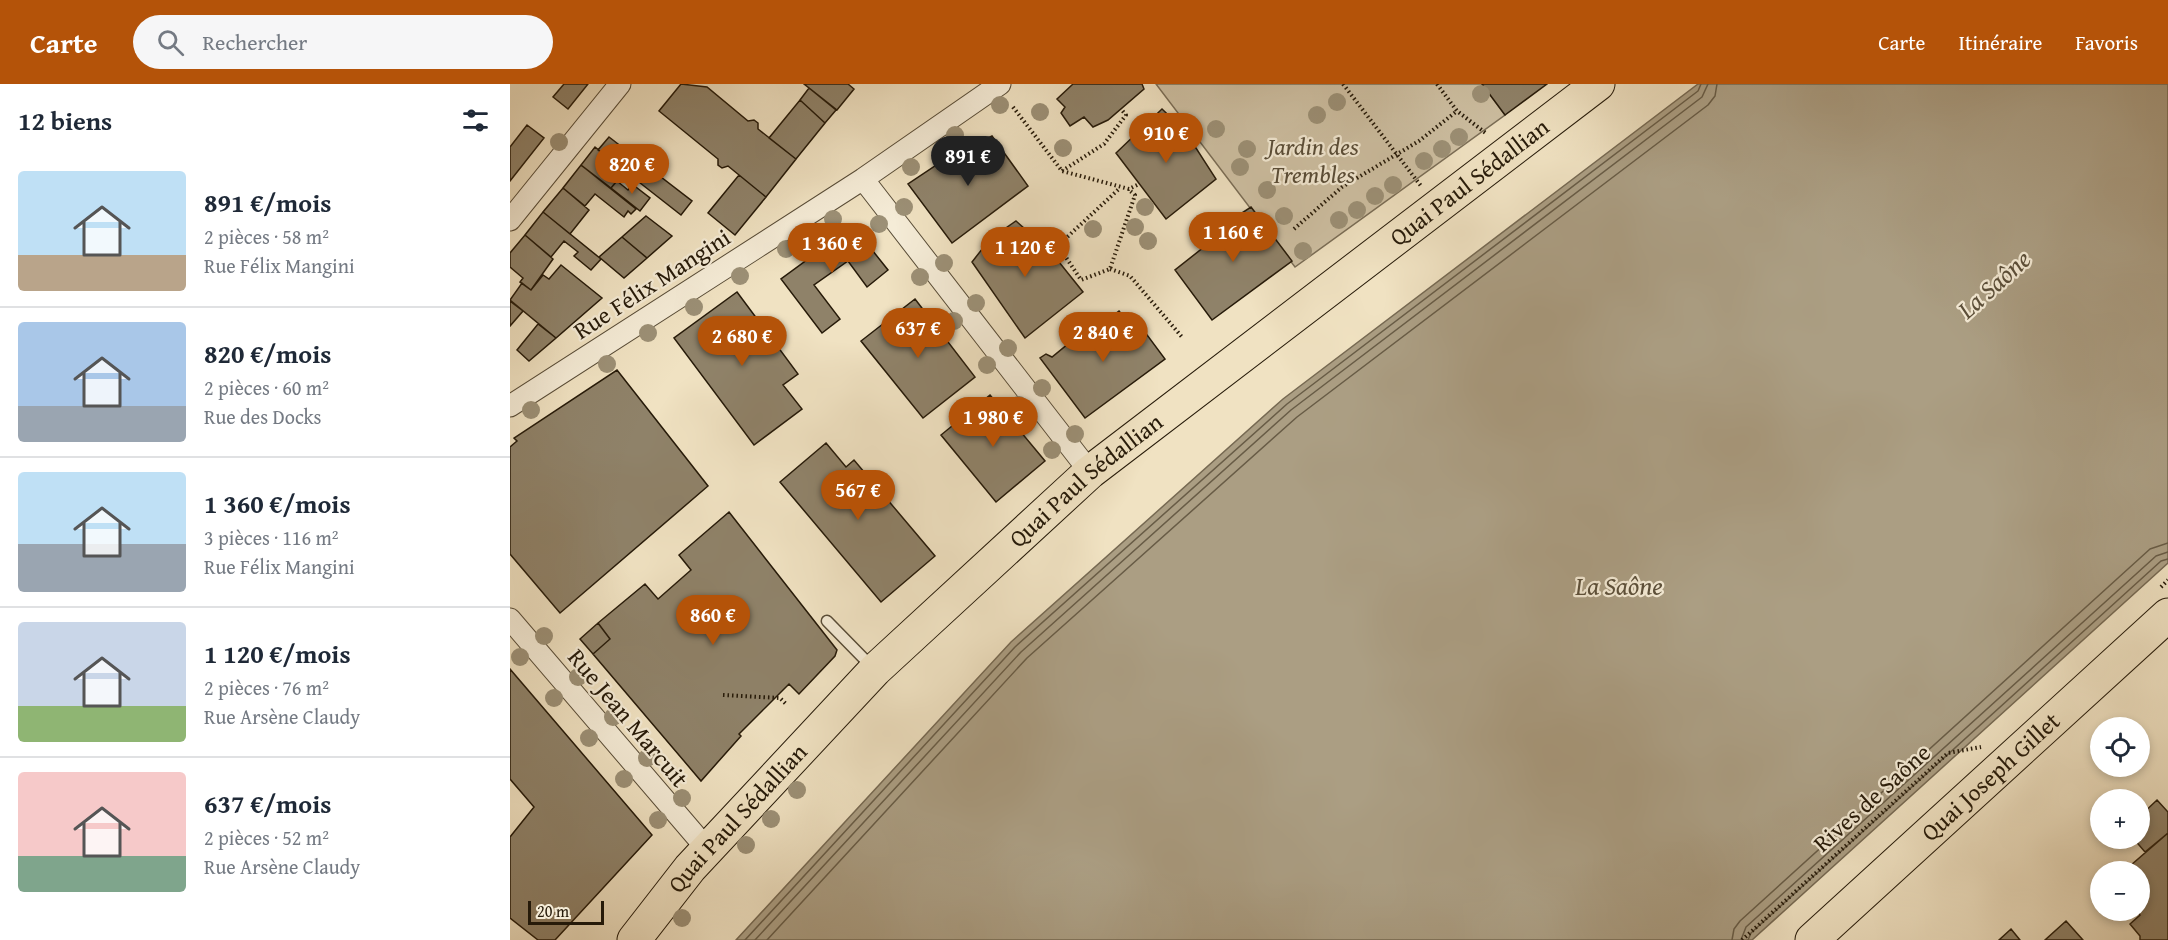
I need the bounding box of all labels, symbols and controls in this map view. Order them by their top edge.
search box [133,15,553,69]
text: Carte [30,22,97,63]
icon: search [154,26,187,59]
text: Rechercher [202,26,307,58]
text: Carte [1878,27,1925,58]
text: Itinéraire [1958,27,2042,58]
text: Favoris [2075,27,2138,58]
text: 12 biens [18,101,112,140]
icon: filters [459,104,492,137]
street label: Quai Paul Sédallian [1382,109,1557,254]
pin: 910 € [1124,113,1208,164]
text: 910 € [1143,118,1189,147]
park label: Jardin des Trembles [1263,129,1359,192]
pin: 891 € [926,136,1010,187]
text: 891 € [945,141,991,170]
pin: 820 € [590,144,674,195]
text: 820 € [609,149,655,178]
text: 891 €/mois [204,183,331,222]
icon: home [66,195,138,267]
pin: 1 160 € [1178,212,1288,263]
text: 1 160 € [1203,217,1263,246]
street label: Rue Félix Mangini [566,220,737,347]
text: 2 pièces · 58 m² [204,222,329,251]
pin: 1 360 € [777,223,887,274]
pin: 1 120 € [970,227,1080,278]
text: 1 360 € [802,228,862,257]
text: 1 120 € [995,232,1055,261]
water label: La Saône [1947,240,2039,328]
text: Rue Félix Mangini [204,251,355,280]
pin: 637 € [876,308,960,359]
pin: 2 840 € [1048,312,1158,363]
text: 637 € [895,313,941,342]
pin: 2 680 € [687,316,797,367]
text: 2 840 € [1073,317,1133,346]
text: 2 680 € [712,321,772,350]
text: 820 €/mois [204,334,331,373]
icon: home [66,346,138,418]
text: 2 pièces · 60 m² [204,373,329,402]
pin: 1 980 € [938,397,1048,448]
text: Rue des Docks [204,402,322,431]
text: 1 980 € [963,402,1023,431]
street label: Quai Paul Sédallian [1001,404,1170,555]
pin: 567 € [816,470,900,521]
text: 567 € [835,475,881,504]
text: 1 360 €/mois [204,484,351,523]
icon: home [66,496,138,568]
text: 3 pièces · 116 m² [204,523,339,552]
text: Rue Félix Mangini [204,552,355,581]
water label: La Saône [1574,566,1663,605]
pin: 860 € [671,595,755,646]
text: 860 € [690,600,736,629]
text: 1 120 €/mois [204,634,351,673]
street label: Rue Jean Marcuit [560,641,697,795]
icon: home [66,646,138,718]
text: 2 pièces · 76 m² [204,673,329,702]
text: Rue Arsène Claudy [204,702,360,731]
street label: Quai Joseph Gillet [1913,703,2068,849]
map controls [2090,717,2150,921]
button: locate [2090,717,2150,777]
street label: Quai Paul Sédallian [659,735,815,900]
street label: Rives de Saône [1805,735,1938,860]
text: 637 €/mois [204,784,331,823]
button: + [2090,789,2150,849]
icon: home [66,796,138,868]
text: 2 pièces · 52 m² [204,823,329,852]
text: Rue Arsène Claudy [204,852,360,881]
button: − [2090,861,2150,921]
scale bar [528,898,604,926]
text: 20 m [537,899,569,923]

